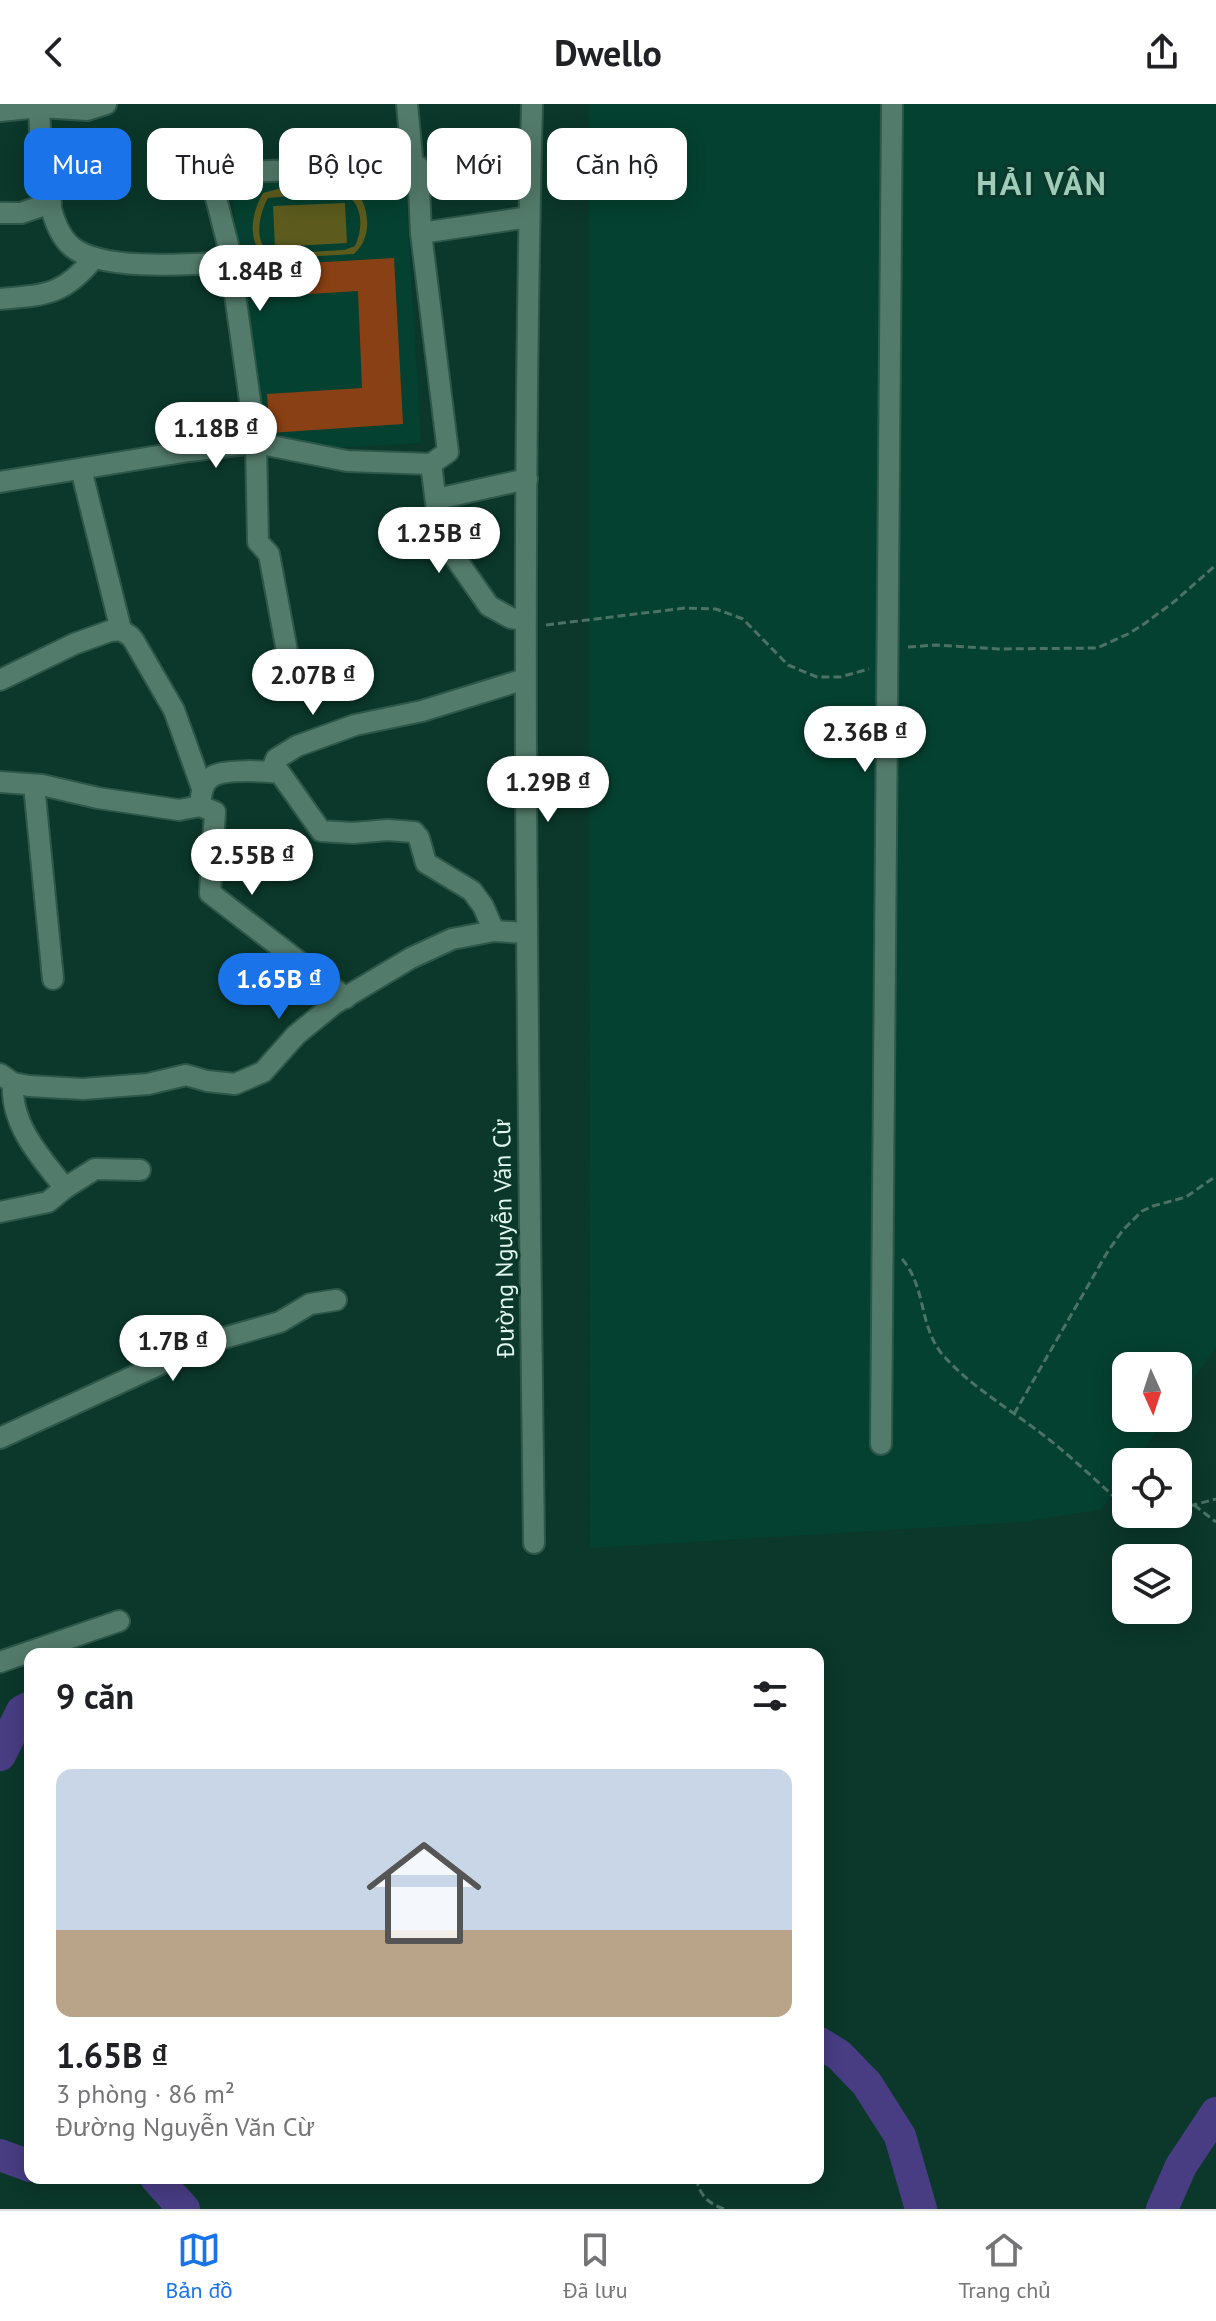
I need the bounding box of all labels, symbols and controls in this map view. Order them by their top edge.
text: Dwello [554,29,662,76]
icon: back [32,30,76,74]
icon: share [1140,30,1184,74]
chip: Mua [24,128,131,200]
chip: Thuê [147,128,263,200]
chip: Bộ lọc [279,128,411,200]
chip: Mới [427,128,531,200]
chip: Căn hộ [547,128,687,200]
district label: HẢI VÂN [976,162,1108,204]
pin: 1.84B ₫ [186,245,334,313]
text: 1.84B ₫ [217,254,303,287]
pin: 1.18B ₫ [142,402,290,470]
text: 1.18B ₫ [173,411,259,444]
pin: 1.25B ₫ [365,507,513,575]
text: 1.25B ₫ [396,516,482,549]
pin: 2.07B ₫ [239,649,387,717]
text: 2.07B ₫ [270,658,356,691]
pin: 2.36B ₫ [791,706,939,774]
text: 2.36B ₫ [822,715,908,748]
pin: 1.29B ₫ [474,756,622,824]
text: 1.29B ₫ [505,765,591,798]
pin: 2.55B ₫ [178,829,326,897]
text: 2.55B ₫ [209,838,295,871]
pin: 1.65B ₫ [205,953,353,1021]
text: 1.65B ₫ [236,962,322,995]
street label: Đường Nguyễn Văn Cừ [486,1118,521,1359]
pin: 1.7B ₫ [108,1315,238,1383]
text: 1.7B ₫ [137,1324,209,1357]
north arrow [1112,1352,1192,1432]
map controls [1112,1352,1192,1624]
button: locate [1112,1448,1192,1528]
button: layers [1112,1544,1192,1624]
text: 9 căn [56,1674,134,1718]
icon: filters [748,1674,792,1718]
icon: home [352,1821,496,1965]
text: 1.65B ₫ [56,2033,168,2077]
text: 3 phòng · 86 m² [56,2077,235,2110]
text: Đường Nguyễn Văn Cừ [56,2110,315,2143]
tab: Bản đồ [165,2228,233,2304]
tab: Đã lưu [563,2228,628,2304]
tab: Trang chủ [958,2228,1051,2304]

